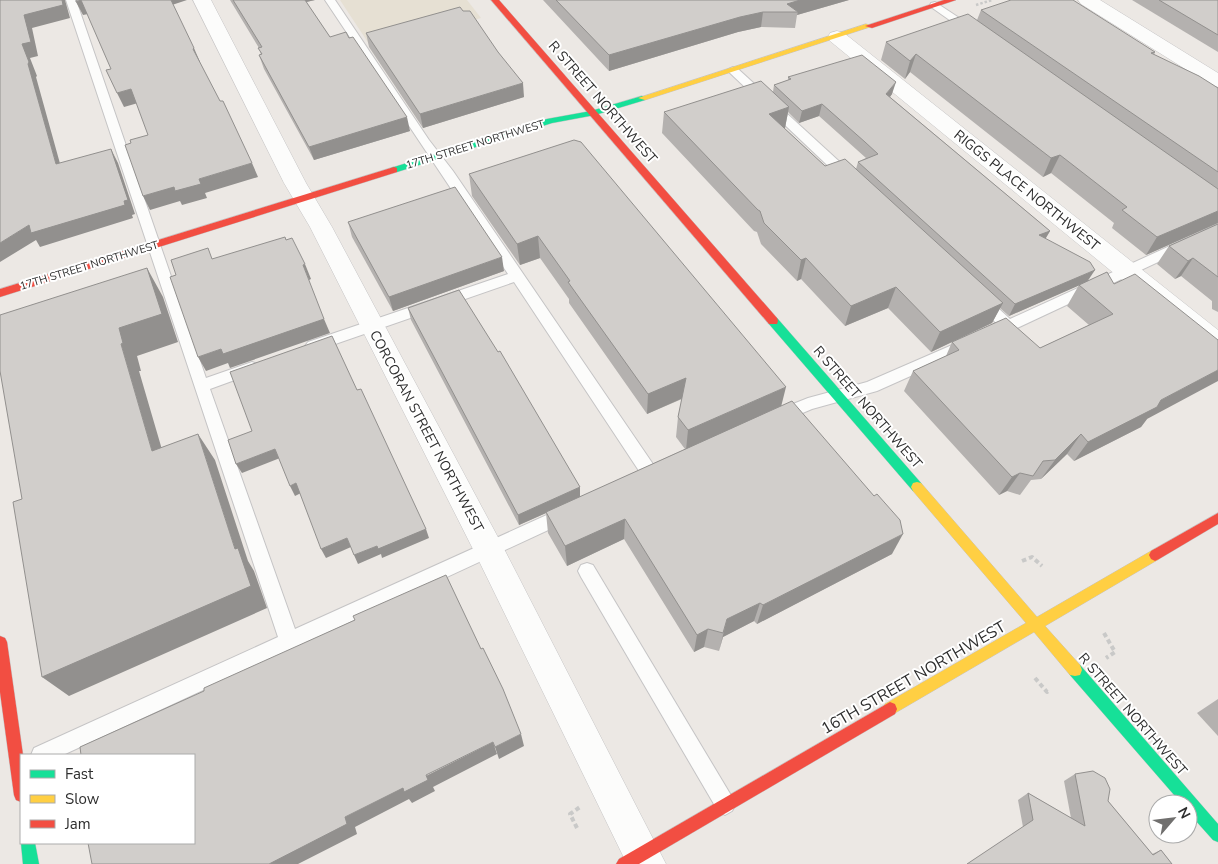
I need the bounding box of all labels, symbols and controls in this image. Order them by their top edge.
street label: R STREET NORTHWEST [544,37,662,168]
street label: 17TH STREET NORTHWEST [404,116,547,173]
street label: RIGGS PLACE NORTHWEST [950,126,1104,256]
street label: 17TH STREET NORTHWEST [18,237,161,294]
street label: CORCORAN STREET NORTHWEST [365,327,488,536]
street label: R STREET NORTHWEST [809,342,927,473]
street label: 16TH STREET NORTHWEST [817,616,1010,740]
street label: R STREET NORTHWEST [1074,649,1192,780]
legend [20,754,195,844]
text: Fast [65,764,94,784]
text: Slow [65,789,100,809]
north arrow [1148,794,1198,844]
text: N [1173,804,1195,822]
text: Jam [64,814,91,834]

